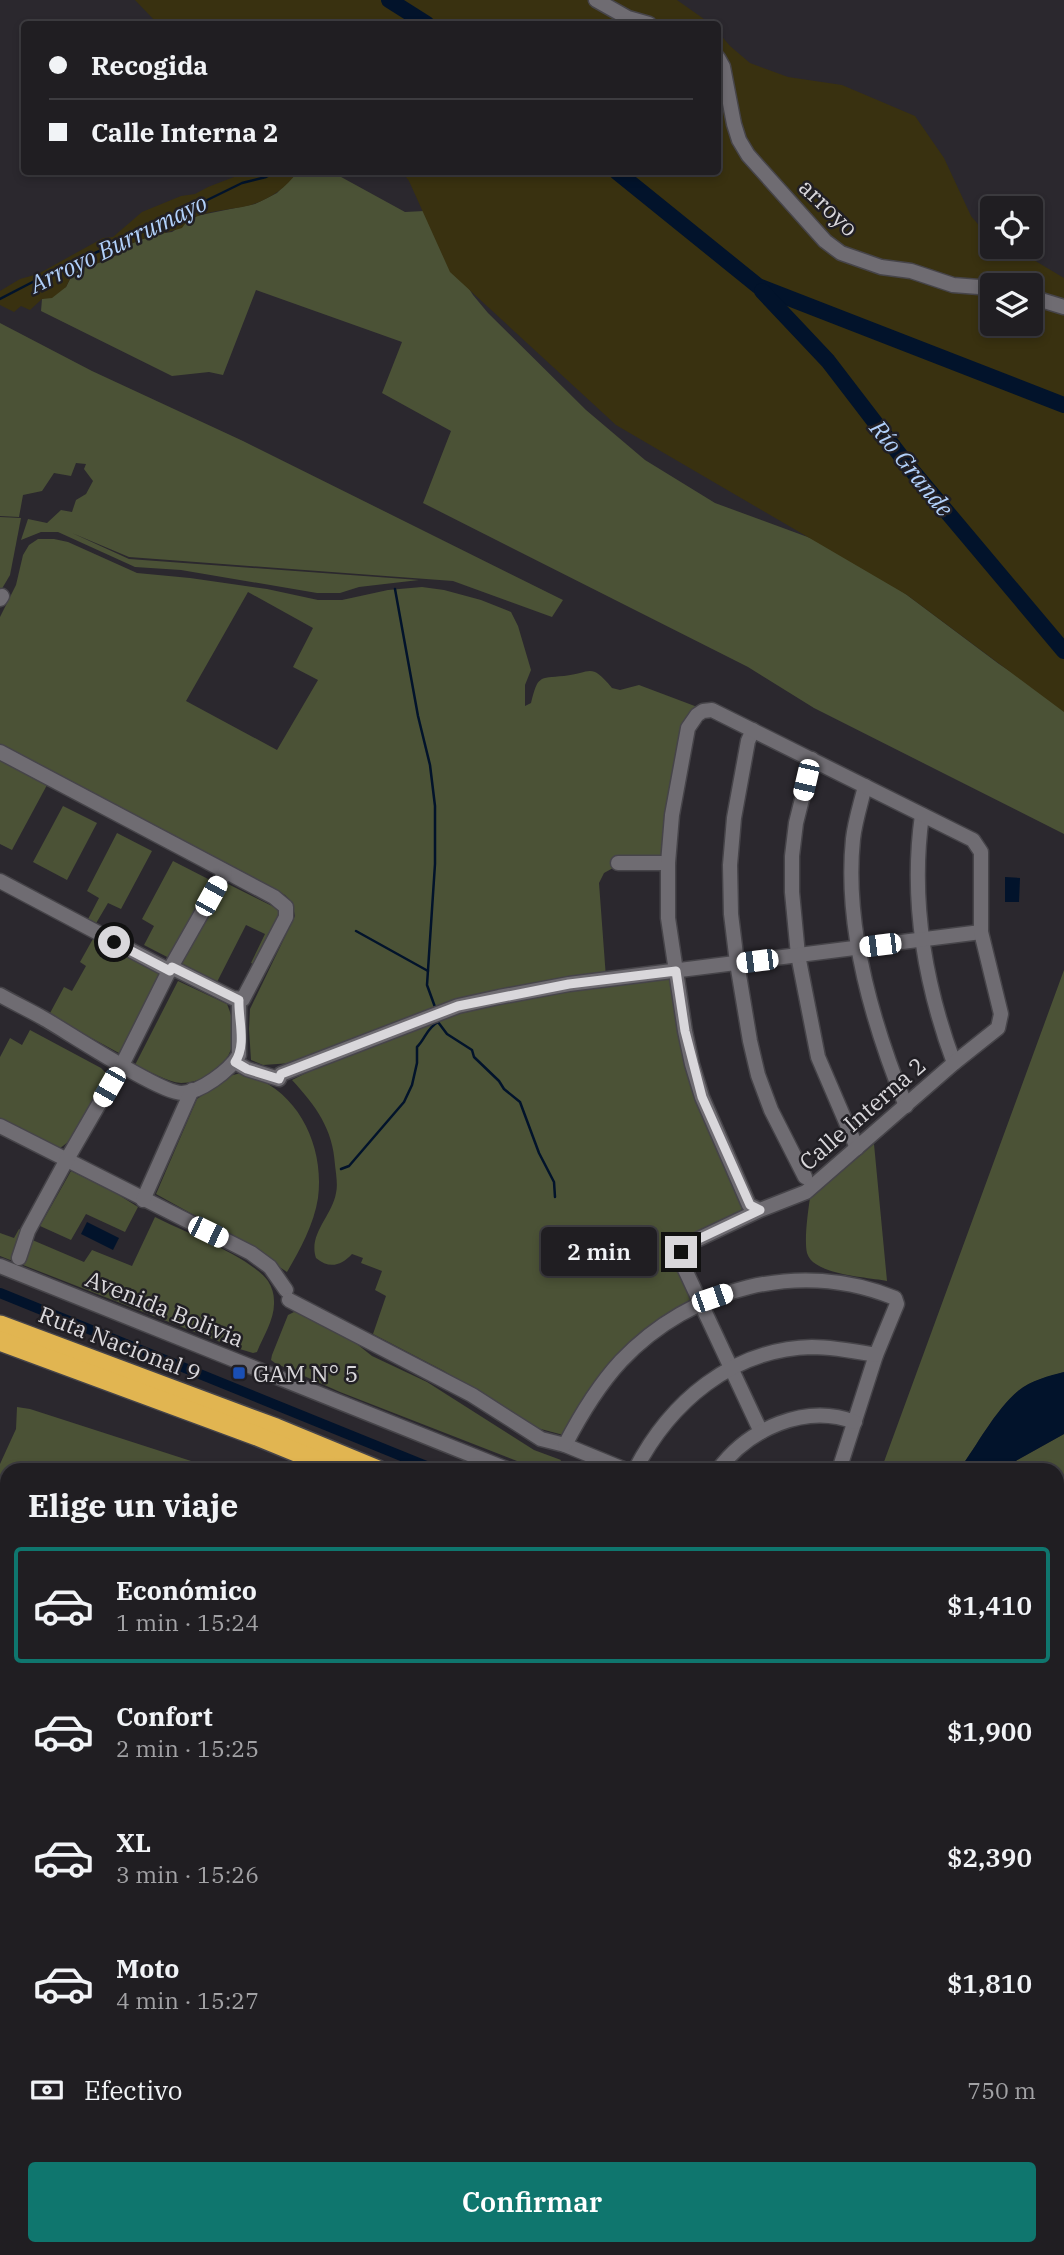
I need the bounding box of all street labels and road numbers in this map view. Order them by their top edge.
street label: arroyo [793,172,865,242]
street label: Calle Interna 2 [792,1050,932,1176]
street label: Avenida Bolivia [81,1263,249,1353]
street label: Ruta Nacional 9 [35,1298,205,1388]

